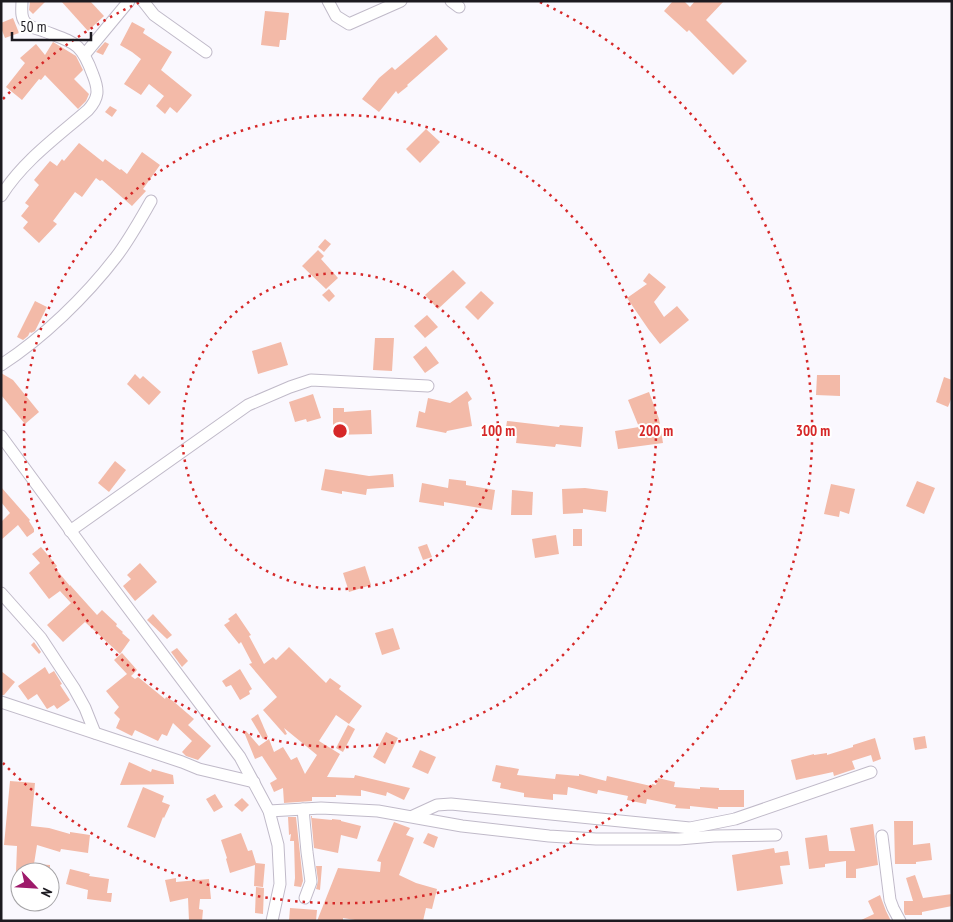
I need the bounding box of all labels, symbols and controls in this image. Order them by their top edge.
scale bar [12,10,91,42]
text: 50 m [20,17,46,36]
text: 100 m [481,421,515,440]
text: 200 m [639,421,673,440]
text: 300 m [796,421,830,440]
centre of rings [331,422,349,440]
north arrow [10,862,60,912]
text: N [37,885,57,900]

